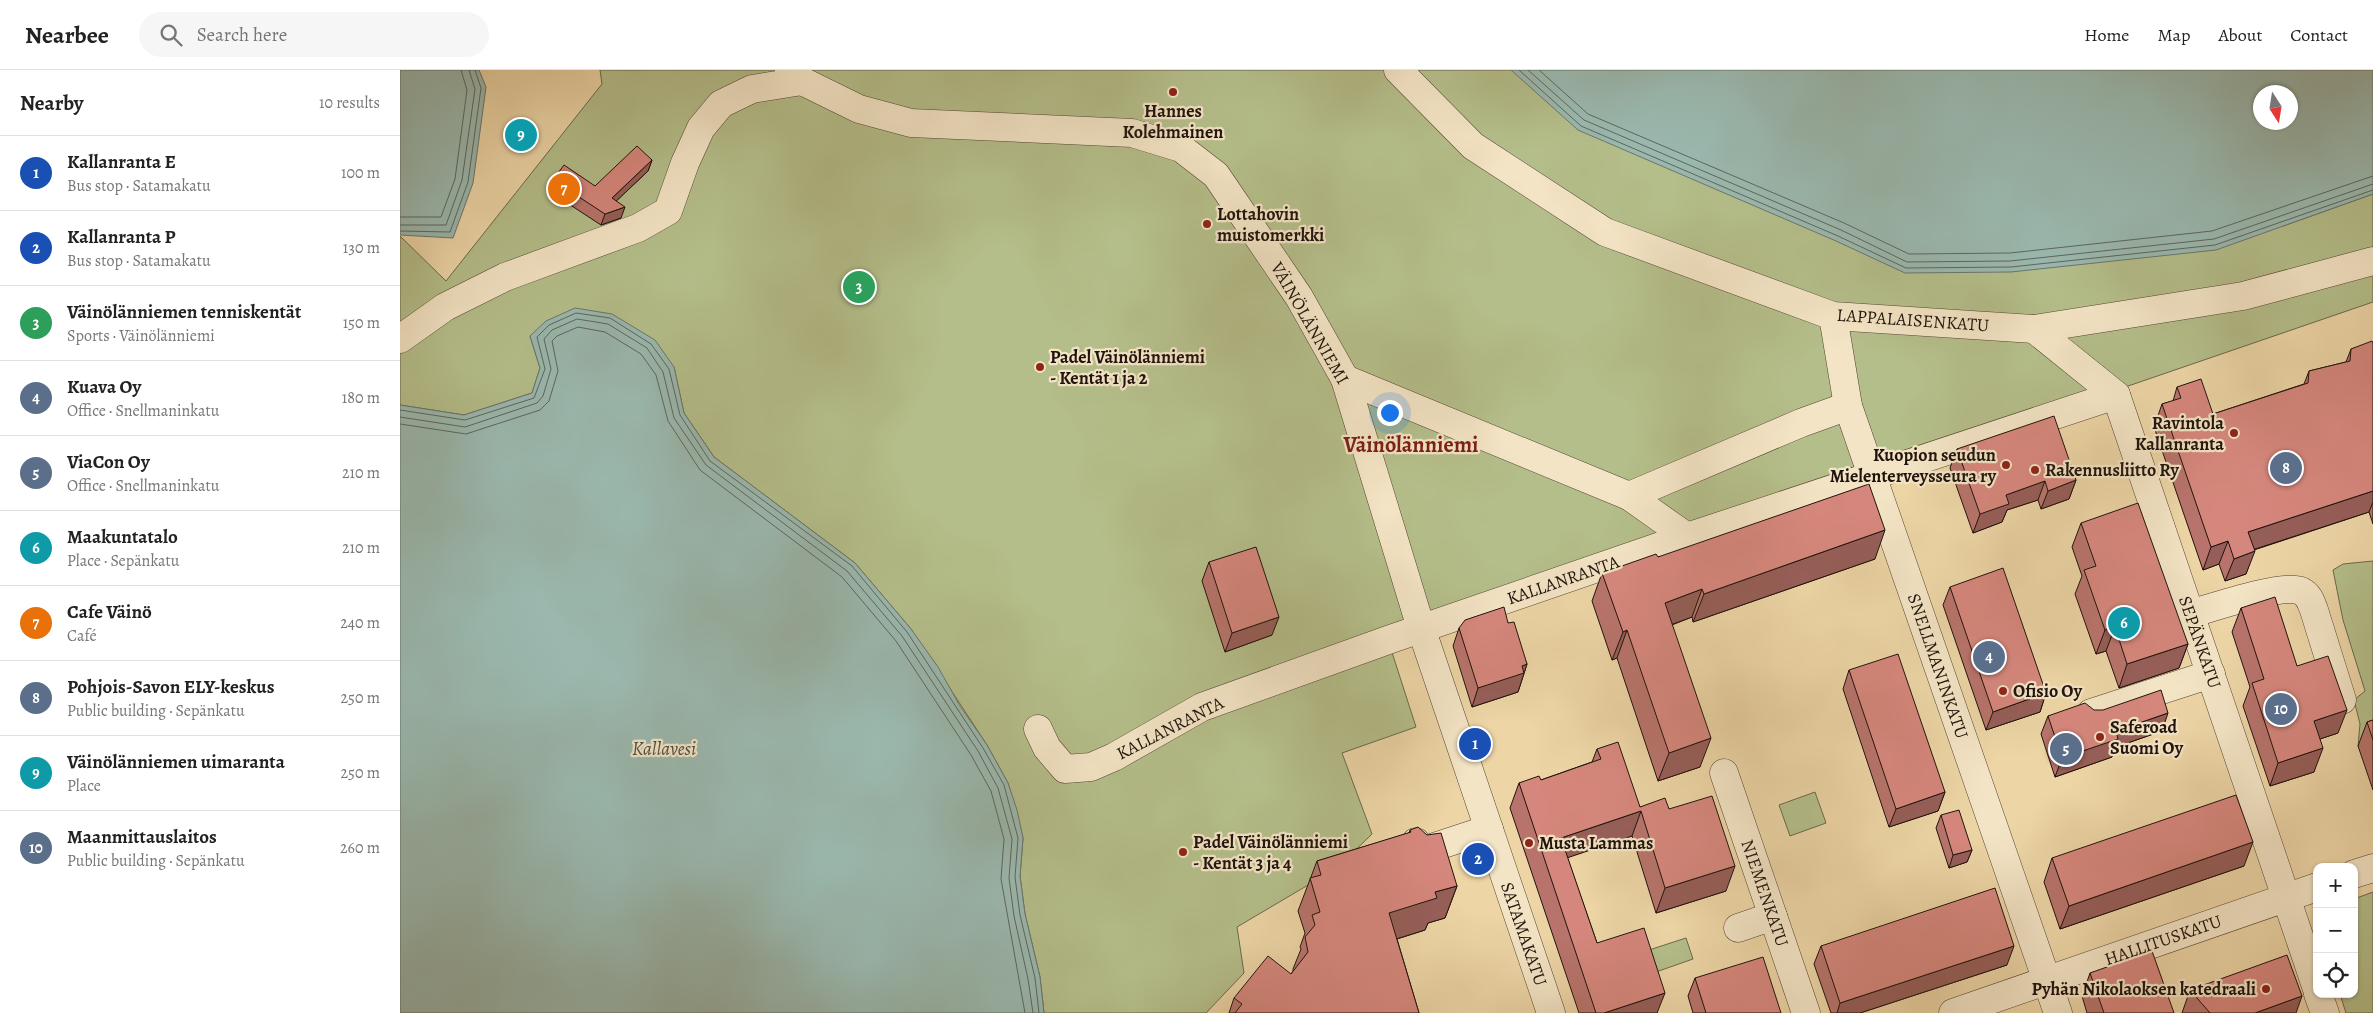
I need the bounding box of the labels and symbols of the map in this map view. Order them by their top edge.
north arrow [2253,85,2298,130]
marker: Hannes Kolehmainen [1167,86,1179,98]
place label: Hannes Kolehmainen [1123,99,1223,144]
pin: 9 [505,116,537,154]
pin: 7 [548,170,580,208]
place label: Lottahovin muistomerkki [1217,202,1324,247]
marker: Lottahovin muistomerkki [1201,218,1213,230]
street label: VÄINÖLÄNNIEMI [1265,257,1355,389]
pin: 3 [843,268,875,306]
street label: LAPPALAISENKATU [1836,303,1990,337]
place label: Padel Väinölänniemi - Kentät 1 ja 2 [1050,345,1205,390]
marker: Padel Väinölänniemi - Kentät 1 ja 2 [1034,361,1046,373]
your location [1377,400,1403,426]
place label: Ravintola Kallanranta [2135,411,2224,456]
marker: Ravintola Kallanranta [2228,427,2240,439]
district label: Väinölänniemi [1342,430,1479,460]
place label: Kuopion seudun Mielenterveysseura ry [1830,443,1997,488]
pin: 8 [2270,449,2302,487]
place label: Rakennusliitto Ry [2045,458,2180,482]
marker: Kuopion seudun Mielenterveysseura ry [2000,459,2012,471]
marker: Rakennusliitto Ry [2029,464,2041,476]
street label: KALLANRANTA [1504,549,1623,610]
street label: SNELLMANINKATU [1902,590,1974,742]
street label: SEPÄNKATU [2173,593,2227,691]
pin: 6 [2108,604,2140,642]
pin: 4 [1973,638,2005,676]
place label: Ofisio Oy [2013,679,2083,703]
marker: Ofisio Oy [1997,685,2009,697]
street label: KALLANRANTA [1112,690,1228,765]
pin: 10 [2265,690,2297,728]
place label: Saferoad Suomi Oy [2110,715,2184,760]
pin: 1 [1459,725,1491,763]
pin: 5 [2050,730,2082,768]
marker: Saferoad Suomi Oy [2094,731,2106,743]
water label: Kallavesi [632,736,696,762]
place label: Padel Väinölänniemi - Kentät 3 ja 4 [1193,830,1348,875]
place label: Musta Lammas [1539,831,1653,855]
street label: NIEMENKATU [1735,836,1795,950]
marker: Musta Lammas [1523,837,1535,849]
pin: 2 [1462,840,1494,878]
marker: Padel Väinölänniemi - Kentät 3 ja 4 [1177,846,1189,858]
street label: SATAMAKATU [1495,879,1553,989]
street label: HALLITUSKATU [2101,909,2225,971]
place label: Pyhän Nikolaoksen katedraali [2032,977,2256,1001]
marker: Pyhän Nikolaoksen katedraali [2260,983,2272,995]

